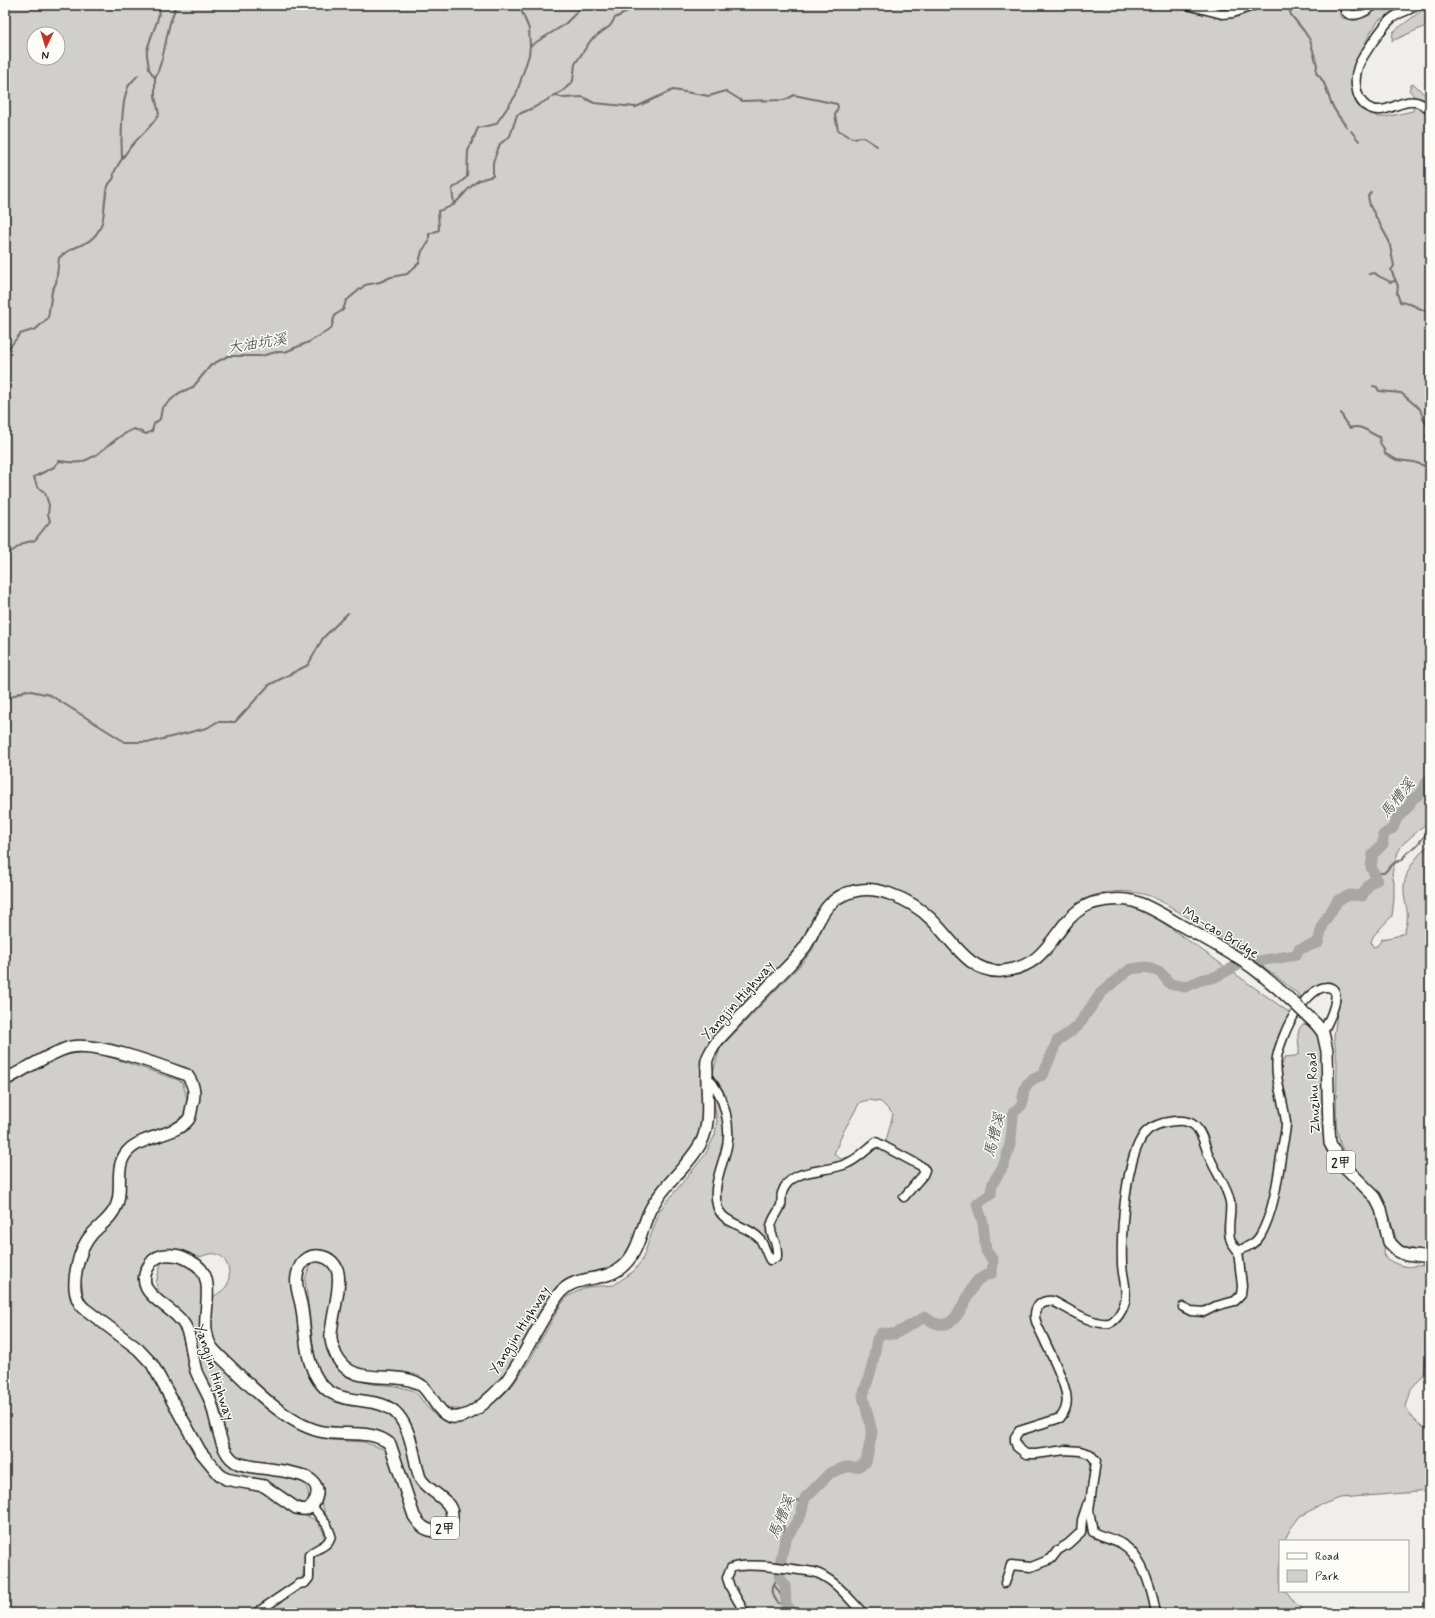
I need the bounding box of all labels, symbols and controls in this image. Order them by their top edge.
north arrow [26,26,66,66]
text: N [41,48,50,62]
water label: 大油坑溪 [226,329,289,359]
water label: 馬槽溪 [1376,774,1420,822]
street label: Ma-cao Bridge [1179,903,1262,963]
street label: Yangjin Highway [697,957,779,1045]
street label: Zhuzihu Road [1303,1052,1325,1134]
water label: 馬槽溪 [980,1110,1010,1160]
road number: 2甲 [1327,1151,1355,1173]
street label: Yangjin Highway [486,1283,555,1379]
street label: Yangjin Highway [189,1322,238,1423]
water label: 馬槽溪 [764,1492,800,1542]
road number: 2甲 [431,1517,459,1539]
legend [1279,1540,1409,1592]
text: Road [1315,1549,1339,1565]
text: Park [1315,1569,1339,1585]

